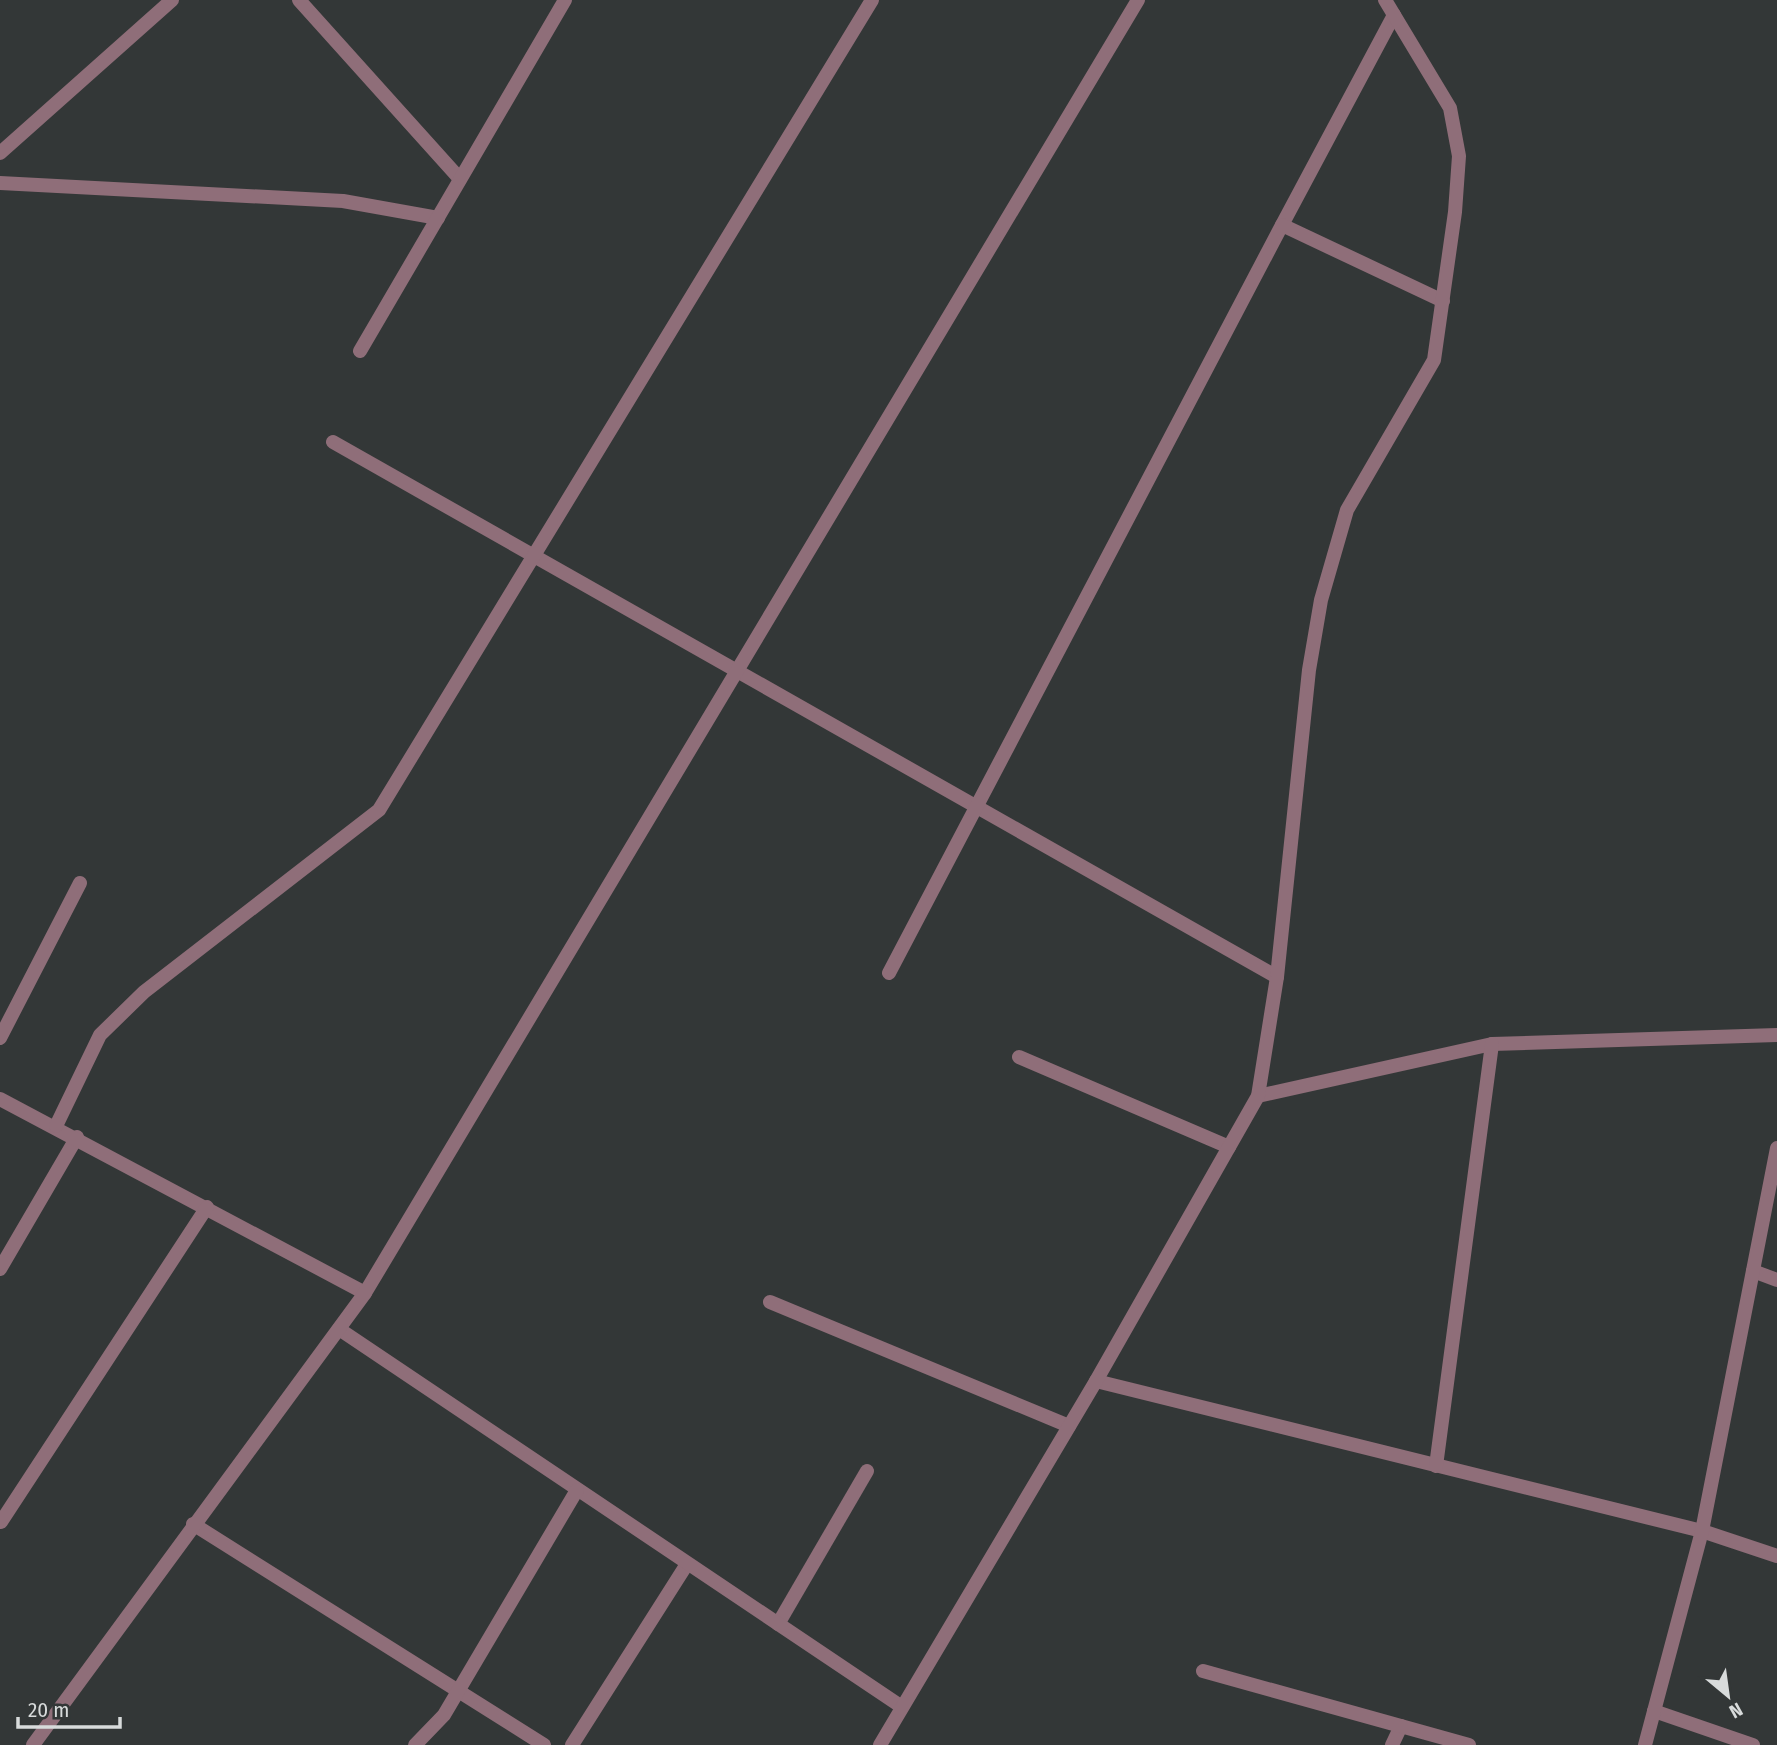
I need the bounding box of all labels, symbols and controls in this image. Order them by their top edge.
north arrow [1693,1661,1763,1731]
scale bar [18,1686,119,1730]
text: 20 m [28,1697,69,1723]
text: N [1725,1698,1747,1723]

